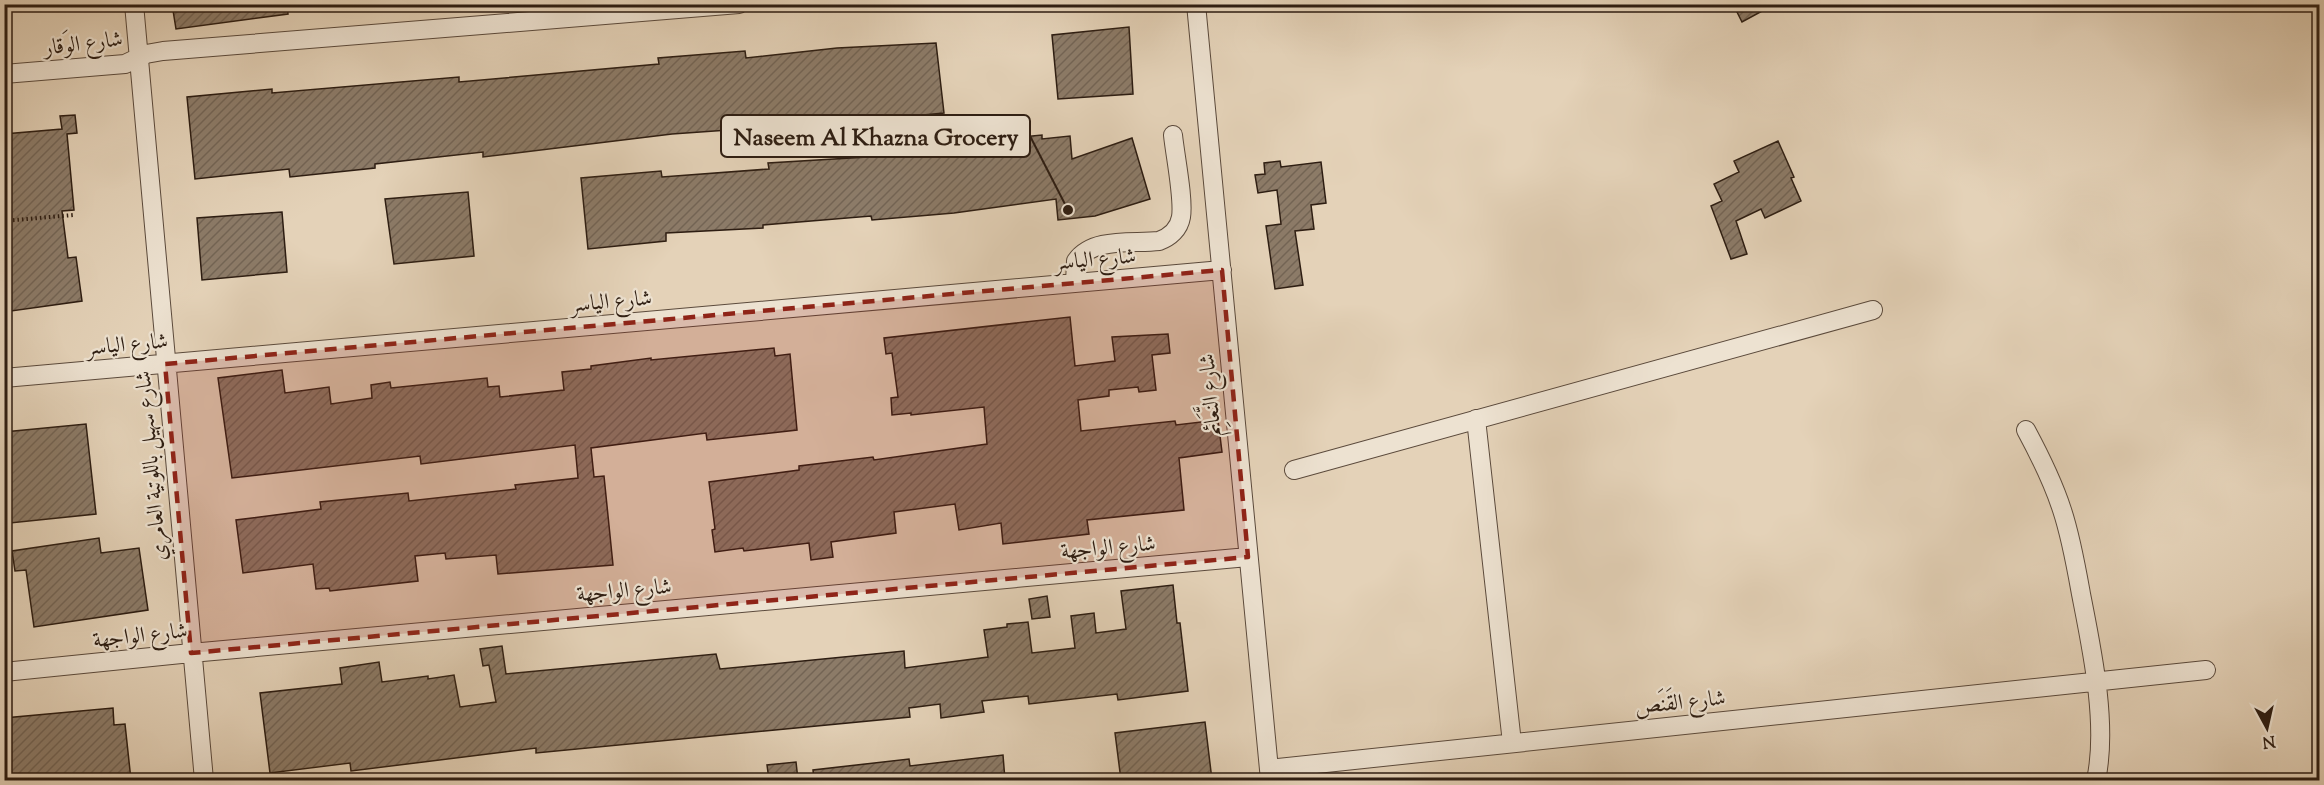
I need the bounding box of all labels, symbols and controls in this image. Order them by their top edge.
street label: شارع الوَقار [40,22,125,66]
callout: Naseem Al Khazna Grocery [721,115,1030,157]
text: Naseem Al Khazna Grocery [734,122,1018,156]
street label: شارع الياسر [1051,241,1137,281]
street label: شارع الياسر [567,283,653,323]
street label: شارع الياسر [83,326,169,366]
street label: شارع النَّعَائِم [1187,352,1233,438]
street label: شارع سهيل باللوتية العامري [129,369,177,562]
street label: شارع الواجهة [1059,529,1157,569]
street label: شارع الواجهة [575,572,673,612]
street label: شارع الواجهة [91,616,189,658]
street label: شارع القَنَص [1633,681,1727,725]
north arrow [2237,698,2297,758]
text: N [2261,728,2277,753]

